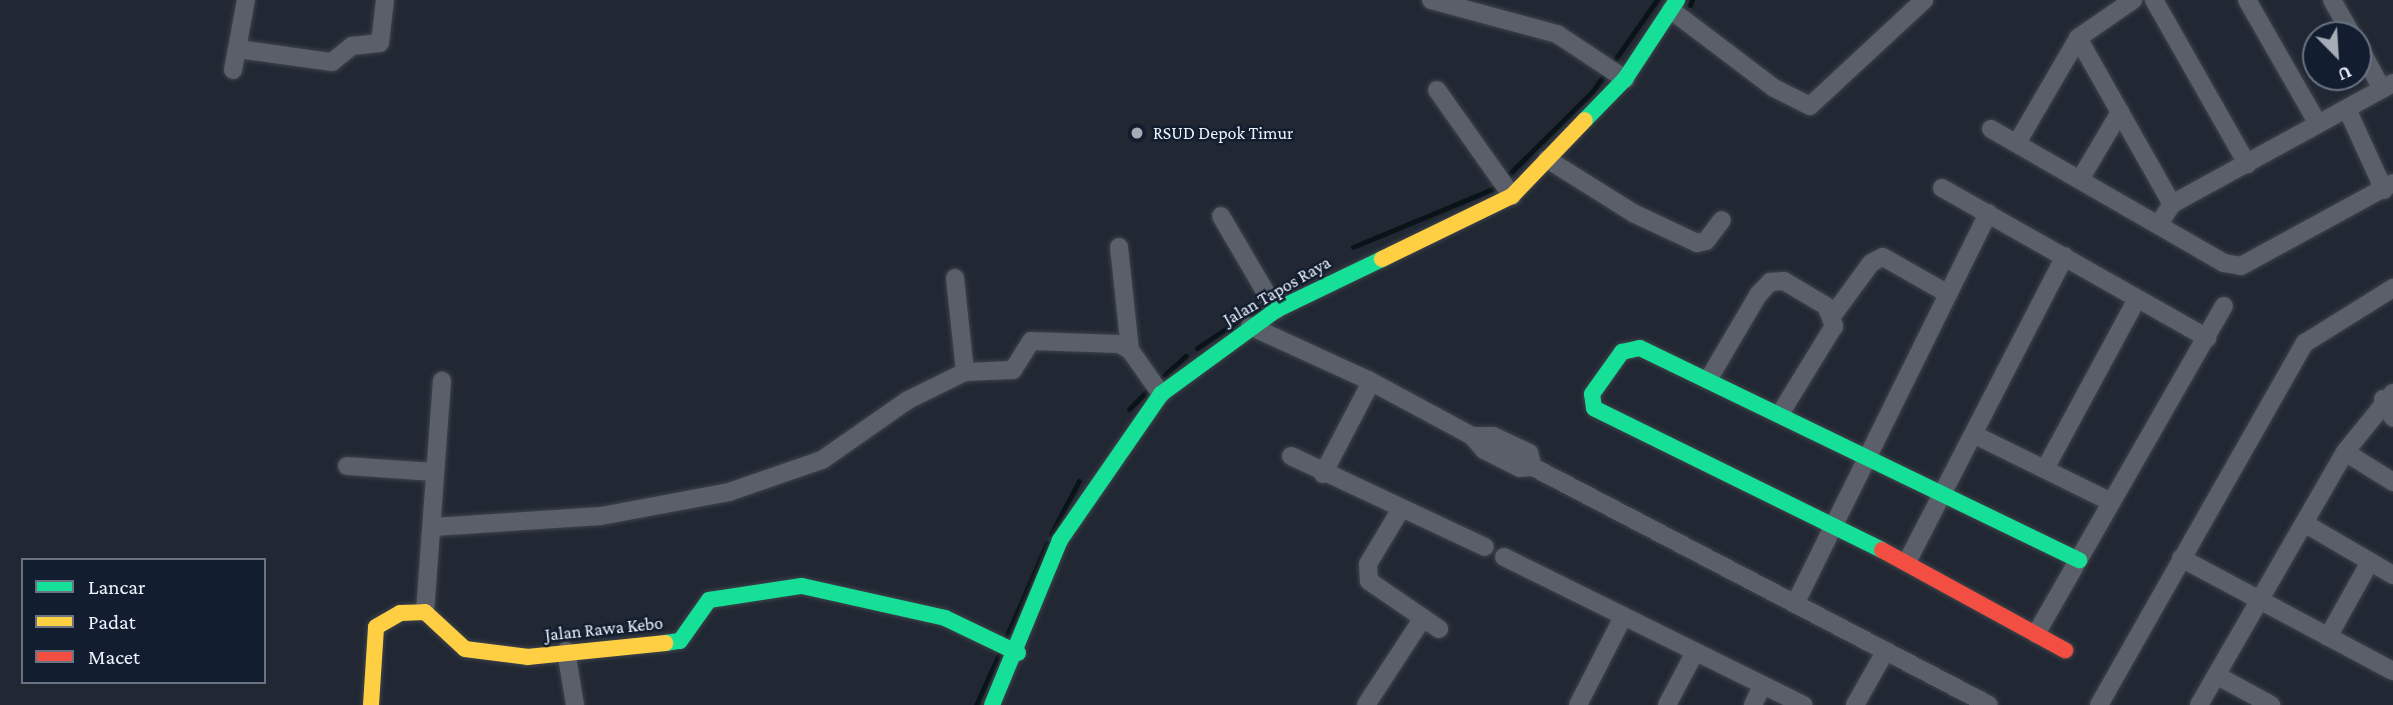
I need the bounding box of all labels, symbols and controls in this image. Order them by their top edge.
north arrow [2302,21,2372,91]
text: U [2335,62,2355,86]
place label: RSUD Depok Timur [1153,122,1293,144]
marker: RSUD Depok Timur [1127,123,1147,143]
street label: Jalan Tapos Raya [1219,251,1335,331]
legend [21,558,266,684]
text: Lancar [88,575,145,599]
text: Padat [88,610,136,634]
street label: Jalan Rawa Kebo [544,612,664,646]
text: Macet [88,645,140,669]

